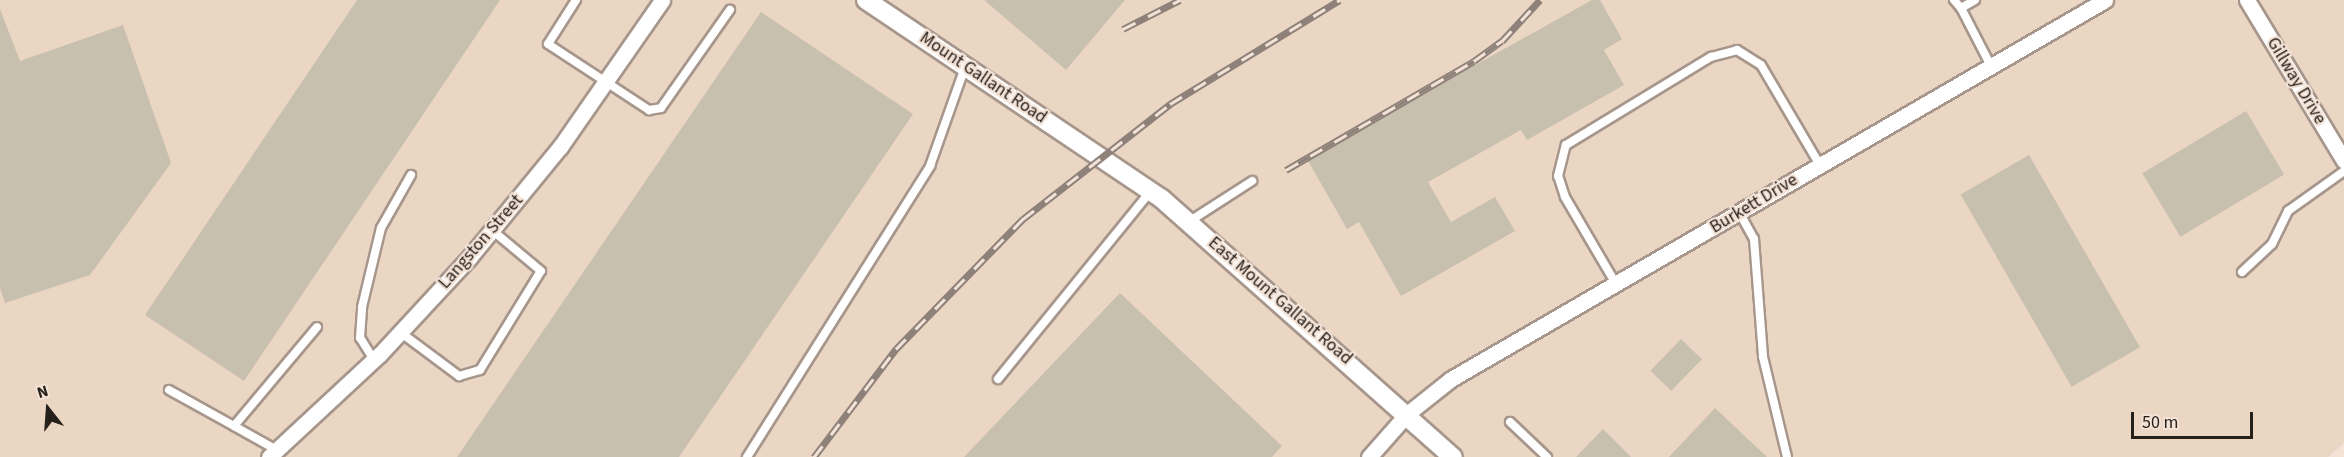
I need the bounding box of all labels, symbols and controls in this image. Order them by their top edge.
street label: Mount Gallant Road [915,27,1051,129]
street label: Gillway Drive [2262,34,2330,128]
street label: Burkett Drive [1706,169,1802,239]
street label: Langston Street [434,190,528,294]
street label: East Mount Gallant Road [1203,232,1357,370]
north arrow [18,379,78,439]
text: N [34,380,51,404]
scale bar [2134,400,2256,438]
text: 50 m [2142,410,2178,435]

